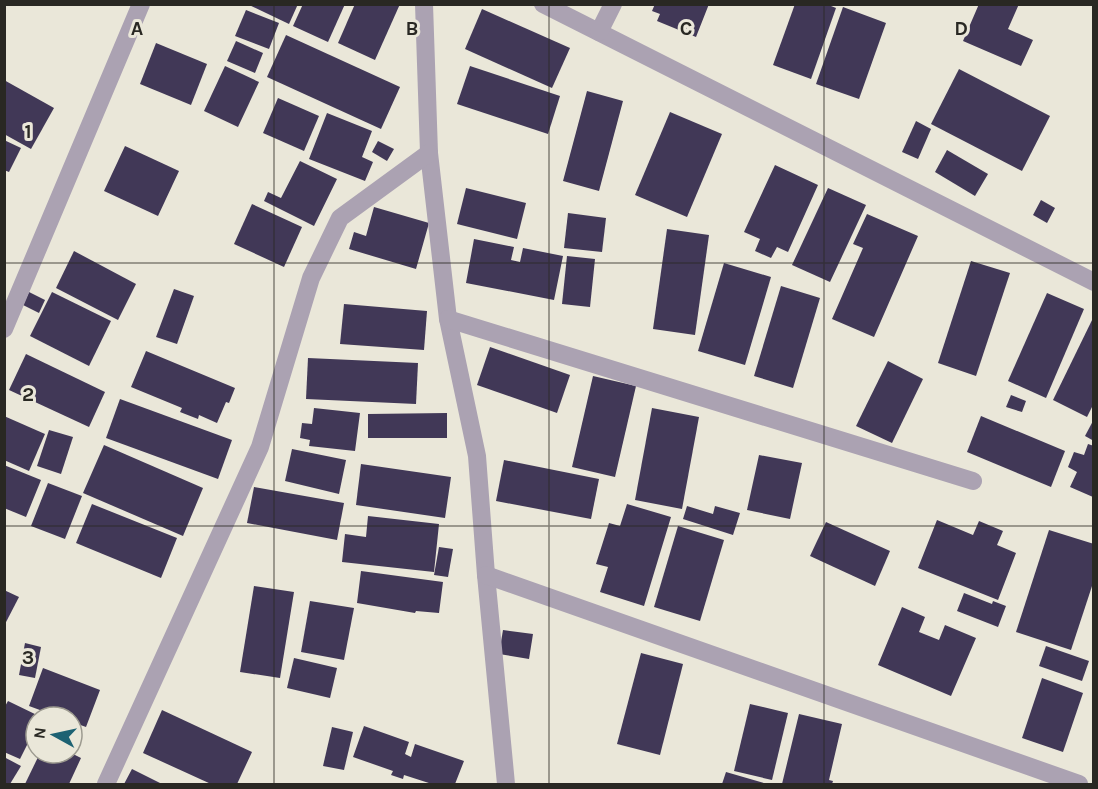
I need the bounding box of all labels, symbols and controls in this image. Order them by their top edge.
text: A [131,17,144,40]
text: B [406,17,418,40]
text: C [680,17,692,40]
text: D [954,17,968,40]
text: 1 [24,120,32,143]
text: 2 [22,383,34,406]
text: 3 [22,646,34,669]
north arrow [24,705,84,765]
text: N [29,726,50,740]

